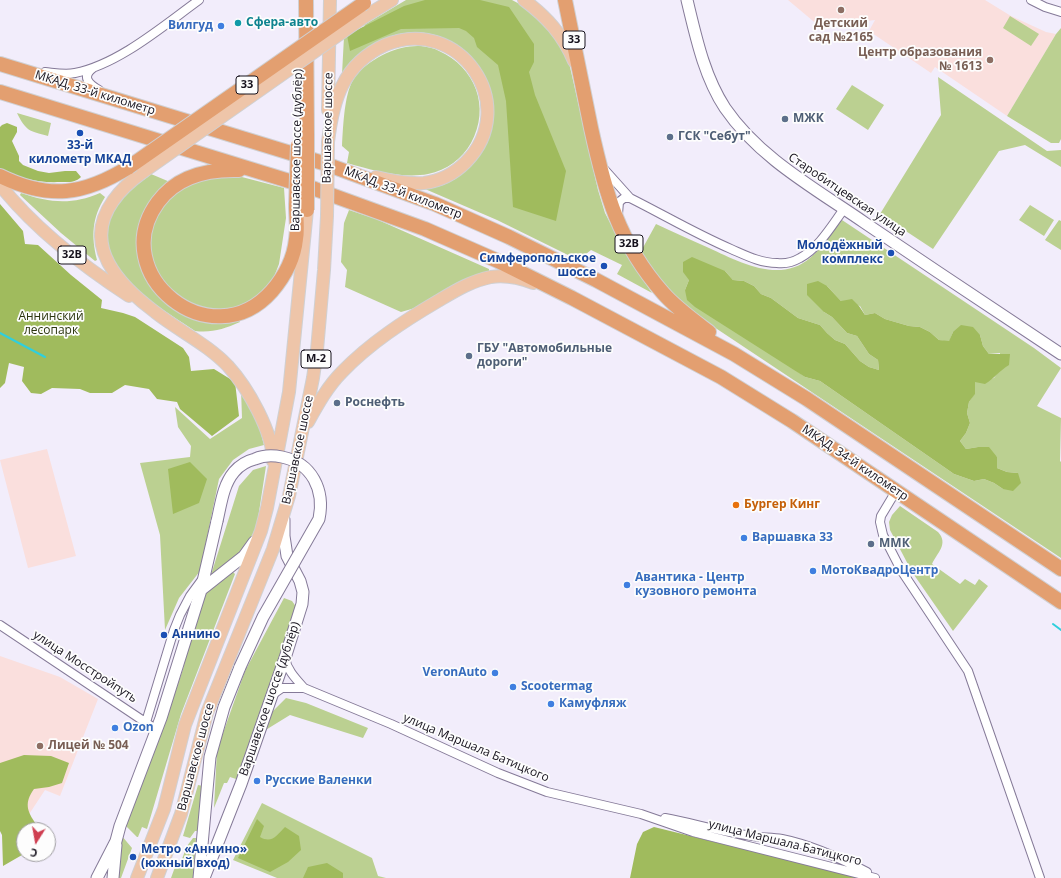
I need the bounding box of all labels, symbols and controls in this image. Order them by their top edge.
marker: Детский сад №2165 [836,5,846,15]
place label: Сфера-авто [246,16,318,30]
place label: Детский сад №2165 [809,17,873,45]
marker: Сфера-авто [233,18,243,28]
place label: Вилгуд [168,19,213,33]
marker: Вилгуд [216,21,226,31]
road number: 33 [563,31,585,49]
place label: Центр образования № 1613 [858,46,982,74]
marker: Центр образования № 1613 [985,55,995,65]
street label: МКАД, 33-й километр [33,68,157,118]
street label: Варшавское шоссе (дублёр) [288,69,306,231]
street label: Варшавское шоссе [320,72,336,184]
road number: 33 [236,76,258,94]
place label: МЖК [793,112,824,126]
marker: МЖК [780,114,790,124]
marker: 33-й километр МКАД [75,128,85,138]
place label: ГСК "Себут" [678,130,751,144]
marker: ГСК "Себут" [665,132,675,142]
place label: 33-й километр МКАД [29,139,131,167]
street label: Старобитцевская улица [785,150,909,240]
street label: МКАД, 33-й километр [342,164,464,222]
road number: 32B [615,235,643,253]
place label: Молодёжный комплекс [797,239,883,267]
road number: 32B [58,246,86,264]
marker: Молодёжный комплекс [886,248,896,258]
place label: Симферопольское шоссе [479,252,596,280]
marker: Симферопольское шоссе [599,261,609,271]
park label: Аннинский лесопарк [18,310,84,338]
place label: ГБУ "Автомобильные дороги" [477,342,612,370]
road number: М-2 [301,350,331,368]
marker: ГБУ "Автомобильные дороги" [464,351,474,361]
street label: Варшавское шоссе [279,394,317,506]
place label: Роснефть [345,396,405,410]
marker: Роснефть [332,398,342,408]
street label: МКАД, 34-й километр [799,422,911,504]
place label: Бургер Кинг [744,498,820,512]
marker: Бургер Кинг [731,500,741,510]
place label: Варшавка 33 [752,531,833,545]
marker: Варшавка 33 [739,533,749,543]
place label: ММК [879,537,910,551]
marker: ММК [866,539,876,549]
place label: МотоКвадроЦентр [821,564,938,578]
marker: МотоКвадроЦентр [808,566,818,576]
place label: Авантика - Центр кузовного ремонта [635,571,757,599]
marker: Авантика - Центр кузовного ремонта [622,580,632,590]
street label: Варшавское шоссе (дублёр) [237,620,303,778]
street label: улица Мосстройпуть [30,628,140,706]
place label: Аннино [172,628,220,642]
marker: Аннино [159,630,169,640]
place label: VeronAuto [423,666,487,680]
marker: VeronAuto [490,668,500,678]
place label: Scootermag [521,680,592,694]
marker: Scootermag [508,682,518,692]
place label: Камуфляж [559,697,626,711]
marker: Камуфляж [546,699,556,709]
street label: Варшавское шоссе [175,701,217,813]
street label: улица Маршала Батицкого [401,711,551,785]
place label: Ozon [123,721,154,735]
marker: Ozon [110,723,120,733]
place label: Лицей № 504 [48,739,129,753]
marker: Лицей № 504 [35,741,45,751]
place label: Русские Валенки [265,774,372,788]
marker: Русские Валенки [252,776,262,786]
street label: улица Маршала Батицкого [707,817,863,869]
north arrow [16,822,56,862]
place label: Метро «Аннино» (южный вход) [141,843,247,871]
text: С [29,845,39,861]
marker: Метро «Аннино» (южный вход) [128,852,138,862]

